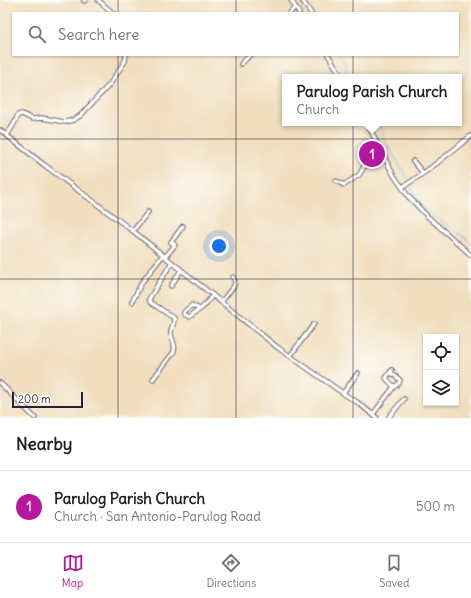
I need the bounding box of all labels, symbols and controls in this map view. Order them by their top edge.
search box [12,12,459,56]
icon: search [26,23,48,45]
text: Search here [58,25,139,44]
popup [282,74,462,126]
text: Parulog Parish Church [296,82,448,101]
text: Church [296,101,339,118]
pin: 1 [359,139,385,169]
your location [209,236,229,256]
map controls [423,334,459,406]
button: locate [423,334,459,370]
button: layers [423,370,459,406]
scale bar [12,390,83,409]
text: 200 m [18,392,51,406]
text: Nearby [16,433,72,455]
text: Parulog Parish Church [54,489,205,508]
text: 1 [26,498,32,515]
text: 500 m [416,498,455,515]
text: Church · San Antonio-Parulog Road [54,508,261,525]
tab: Map [62,552,84,590]
tab: Directions [207,552,256,590]
tab: Saved [379,552,409,590]

